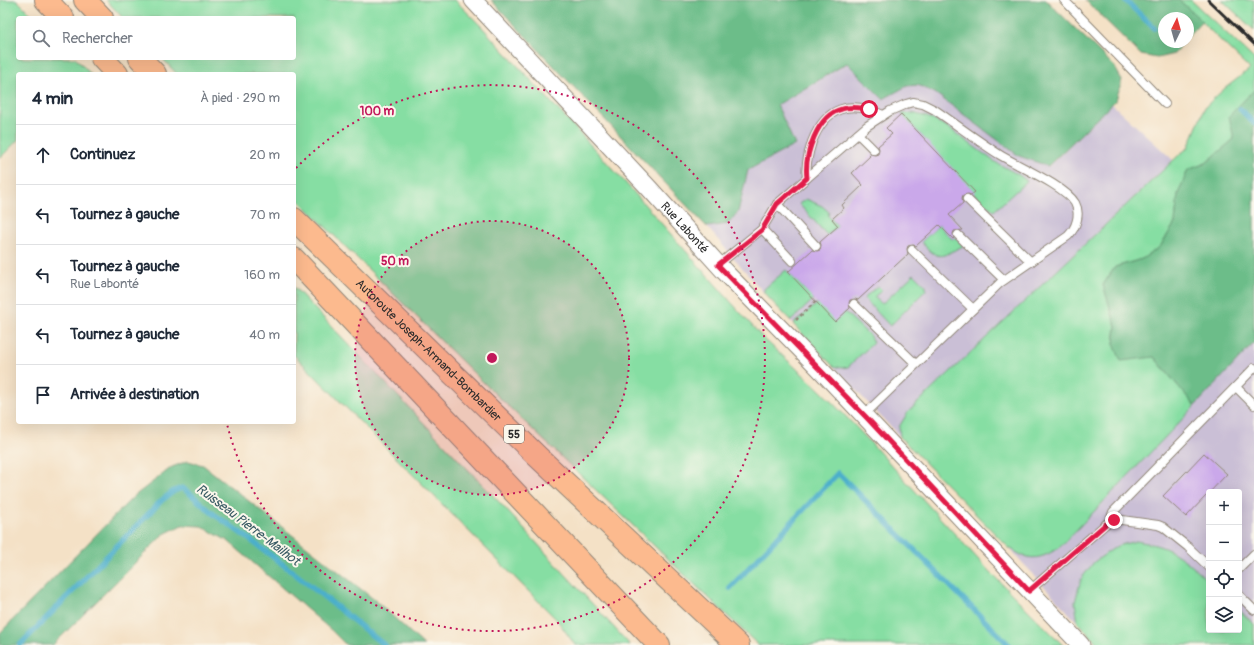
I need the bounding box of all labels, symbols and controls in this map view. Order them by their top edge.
north arrow [1158,12,1194,48]
search box [16,16,296,60]
icon: search [30,27,52,49]
text: Rechercher [62,29,133,48]
text: 4 min [32,88,73,109]
text: À pied · 290 m [200,90,280,106]
route start [860,100,878,118]
text: 100 m [360,104,395,119]
icon: ahead [32,144,54,166]
text: Continuez [70,145,135,164]
text: 20 m [249,147,280,163]
street label: Rue Labonté [658,199,712,256]
icon: left [32,204,54,226]
text: Tournez à gauche [70,205,180,224]
text: 70 m [250,207,280,223]
text: 50 m [381,254,409,269]
text: Tournez à gauche [70,257,180,276]
icon: left [32,264,54,286]
text: 160 m [244,267,280,283]
text: Rue Labonté [70,276,139,292]
street label: Autoroute Joseph-Armand-Bombardier [353,276,505,425]
icon: left [32,324,54,346]
text: Tournez à gauche [70,325,180,344]
text: 40 m [249,327,280,343]
centre of rings [485,351,499,365]
icon: arrive [32,384,54,406]
text: Arrivée à destination [70,385,199,404]
road number: 55 [504,425,524,443]
water label: Ruisseau Pierre-Mailhot [193,481,304,570]
map controls [1206,489,1242,633]
button: + [1206,489,1242,525]
route end [1105,511,1123,529]
button: − [1206,525,1242,561]
button: locate [1206,561,1242,597]
button: layers [1206,597,1242,633]

